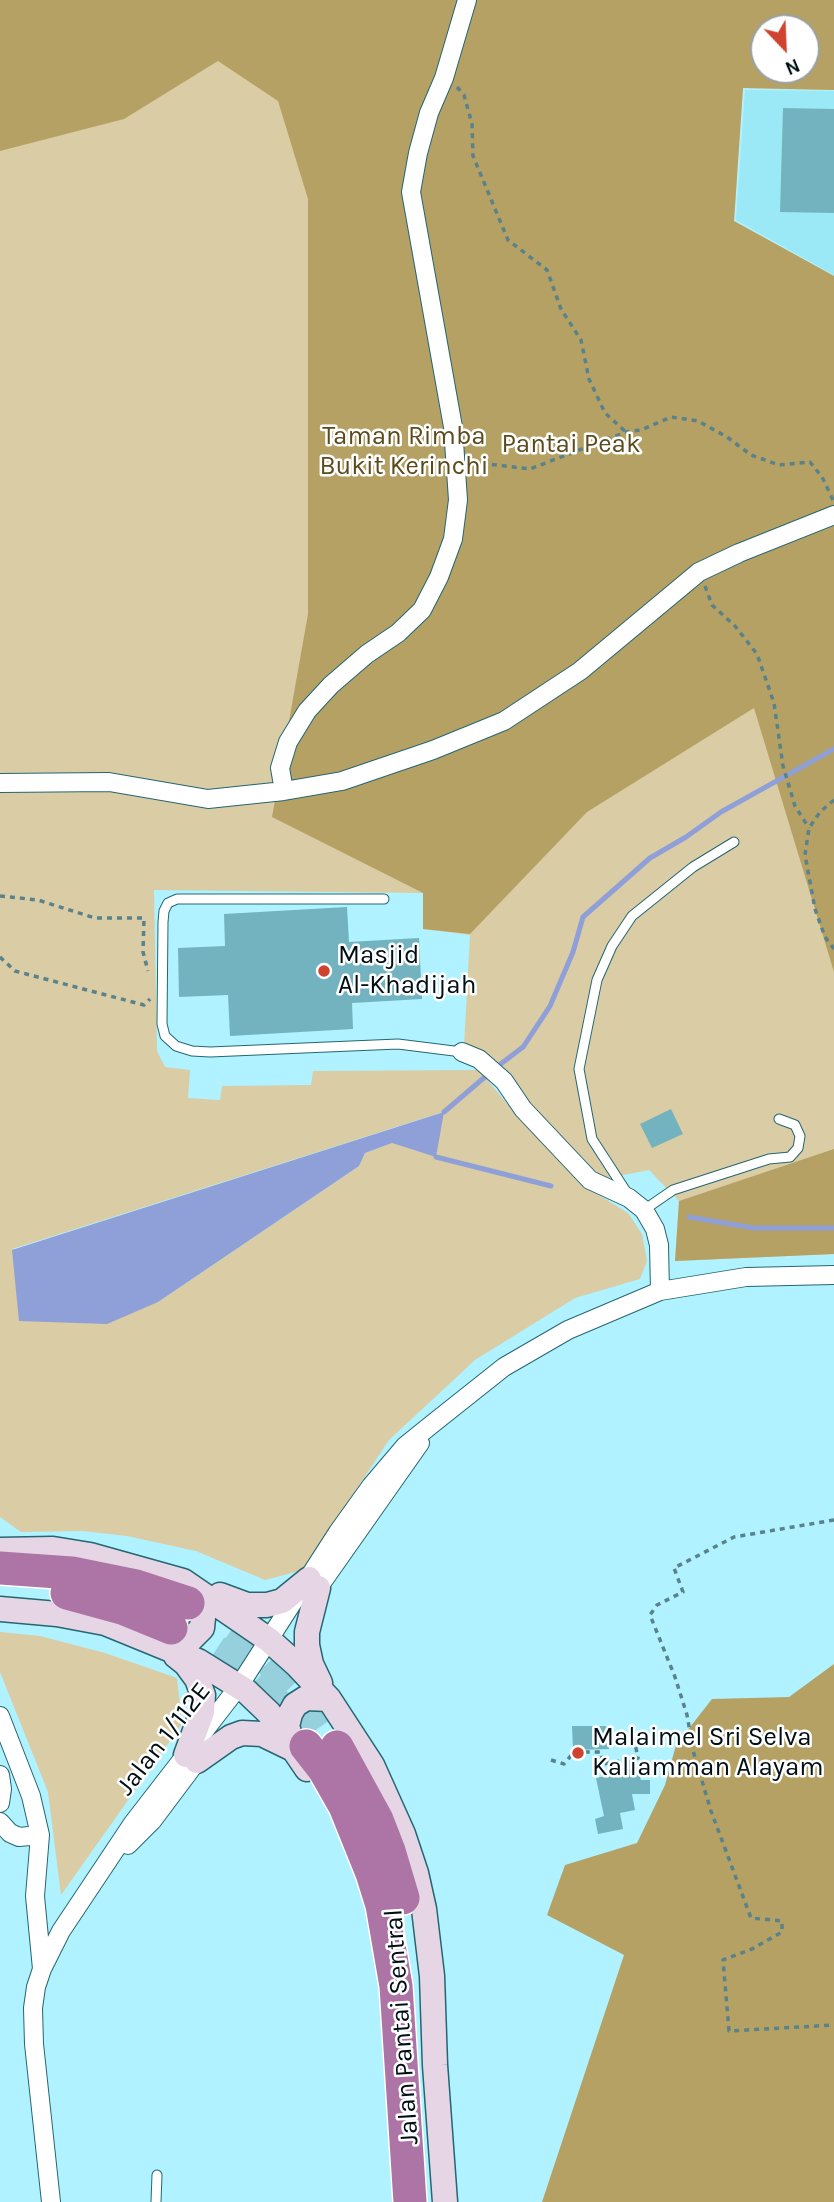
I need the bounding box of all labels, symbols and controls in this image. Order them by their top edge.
north arrow [750,14,820,84]
text: N [782,54,803,79]
park label: Taman Rimba Bukit Kerinchi [319,421,489,482]
park label: Pantai Peak [501,429,641,461]
place label: Masjid Al-Khadijah [338,940,476,1002]
marker: Masjid Al-Khadijah [316,963,332,979]
street label: Jalan 1/112E [110,1676,218,1802]
place label: Malaimel Sri Selva Kaliamman Alayam [592,1722,824,1784]
marker: Malaimel Sri Selva Kaliamman Alayam [570,1745,586,1761]
street label: Jalan Pantai Sentral [378,1908,426,2146]

